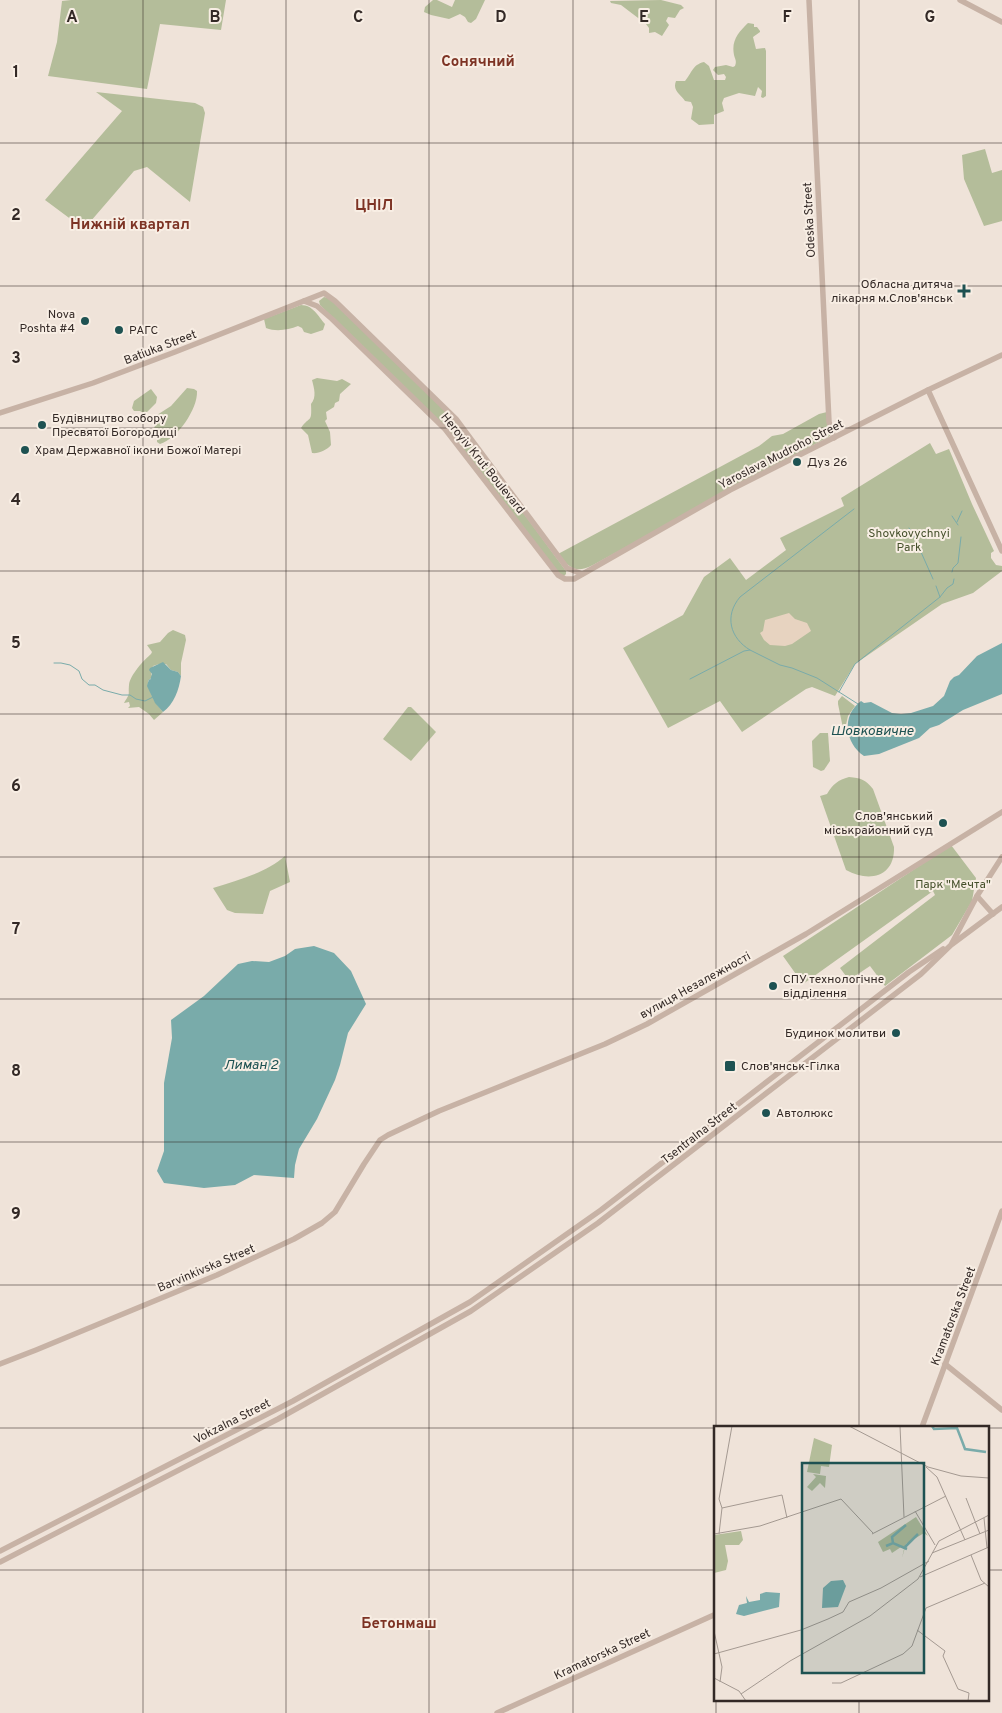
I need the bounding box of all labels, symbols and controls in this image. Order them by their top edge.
text: A [66,8,78,28]
text: B [209,8,221,28]
text: C [353,8,363,28]
text: D [495,8,507,28]
text: E [639,8,649,28]
text: F [782,8,792,28]
text: G [925,8,935,28]
district label: Сонячний [441,53,515,72]
text: 1 [13,63,19,83]
street label: Odeska Street [800,182,820,258]
district label: ЦНІЛ [355,197,393,216]
text: 2 [11,206,21,226]
district label: Нижній квартал [70,216,190,235]
place label: Обласна дитяча лікарня м.Слов'янськ [831,277,953,307]
marker: Обласна дитяча лікарня м.Слов'янськ [957,284,971,298]
place label: Nova Poshta #4 [19,307,75,337]
marker: Nova Poshta #4 [79,315,91,327]
place label: РАГС [129,323,158,339]
marker: РАГС [113,324,125,336]
street label: Batiuka Street [122,327,199,369]
text: 3 [11,349,21,369]
street label: Heroyiv Krut Boulevard [437,410,528,517]
place label: Будівництво собору Пресвятої Богородиці [52,411,177,441]
street label: Yaroslava Mudroho Street [716,416,847,493]
marker: Будівництво собору Пресвятої Богородиці [36,419,48,431]
place label: Храм Державної ікони Божої Матері [35,443,241,459]
marker: Храм Державної ікони Божої Матері [19,444,31,456]
place label: Дуз 26 [807,455,847,471]
marker: Дуз 26 [791,456,803,468]
text: 4 [11,491,21,511]
park label: Shovkovychnyi Park [868,526,950,556]
text: 5 [11,634,21,654]
water label: Шовковичне [830,723,914,740]
text: 6 [11,777,21,797]
place label: Слов'янський міськрайонний суд [824,809,933,839]
marker: Слов'янський міськрайонний суд [937,817,949,829]
park label: Парк "Мечта" [915,877,991,893]
text: 7 [12,920,20,940]
street label: вулиця Незалежності [637,949,754,1023]
place label: СПУ технологічне відділення [783,972,884,1002]
marker: СПУ технологічне відділення [767,980,779,992]
place label: Будинок молитви [785,1026,886,1042]
marker: Будинок молитви [890,1027,902,1039]
water label: Лиман 2 [224,1057,279,1074]
marker: Слов'янськ-Гілка [723,1059,737,1073]
place label: Слов'янськ-Гілка [741,1059,840,1075]
text: 8 [11,1062,21,1082]
street label: Tsentralna Street [659,1099,741,1168]
place label: Автолюкс [776,1106,833,1122]
marker: Автолюкс [760,1107,772,1119]
text: 9 [11,1205,21,1225]
street label: Barvinkivska Street [155,1241,258,1297]
street label: Kramatorska Street [928,1265,980,1368]
street label: Vokzalna Street [191,1396,274,1448]
inset map [714,1426,990,1700]
district label: Бетонмаш [361,1615,437,1634]
street label: Kramatorska Street [552,1626,653,1684]

